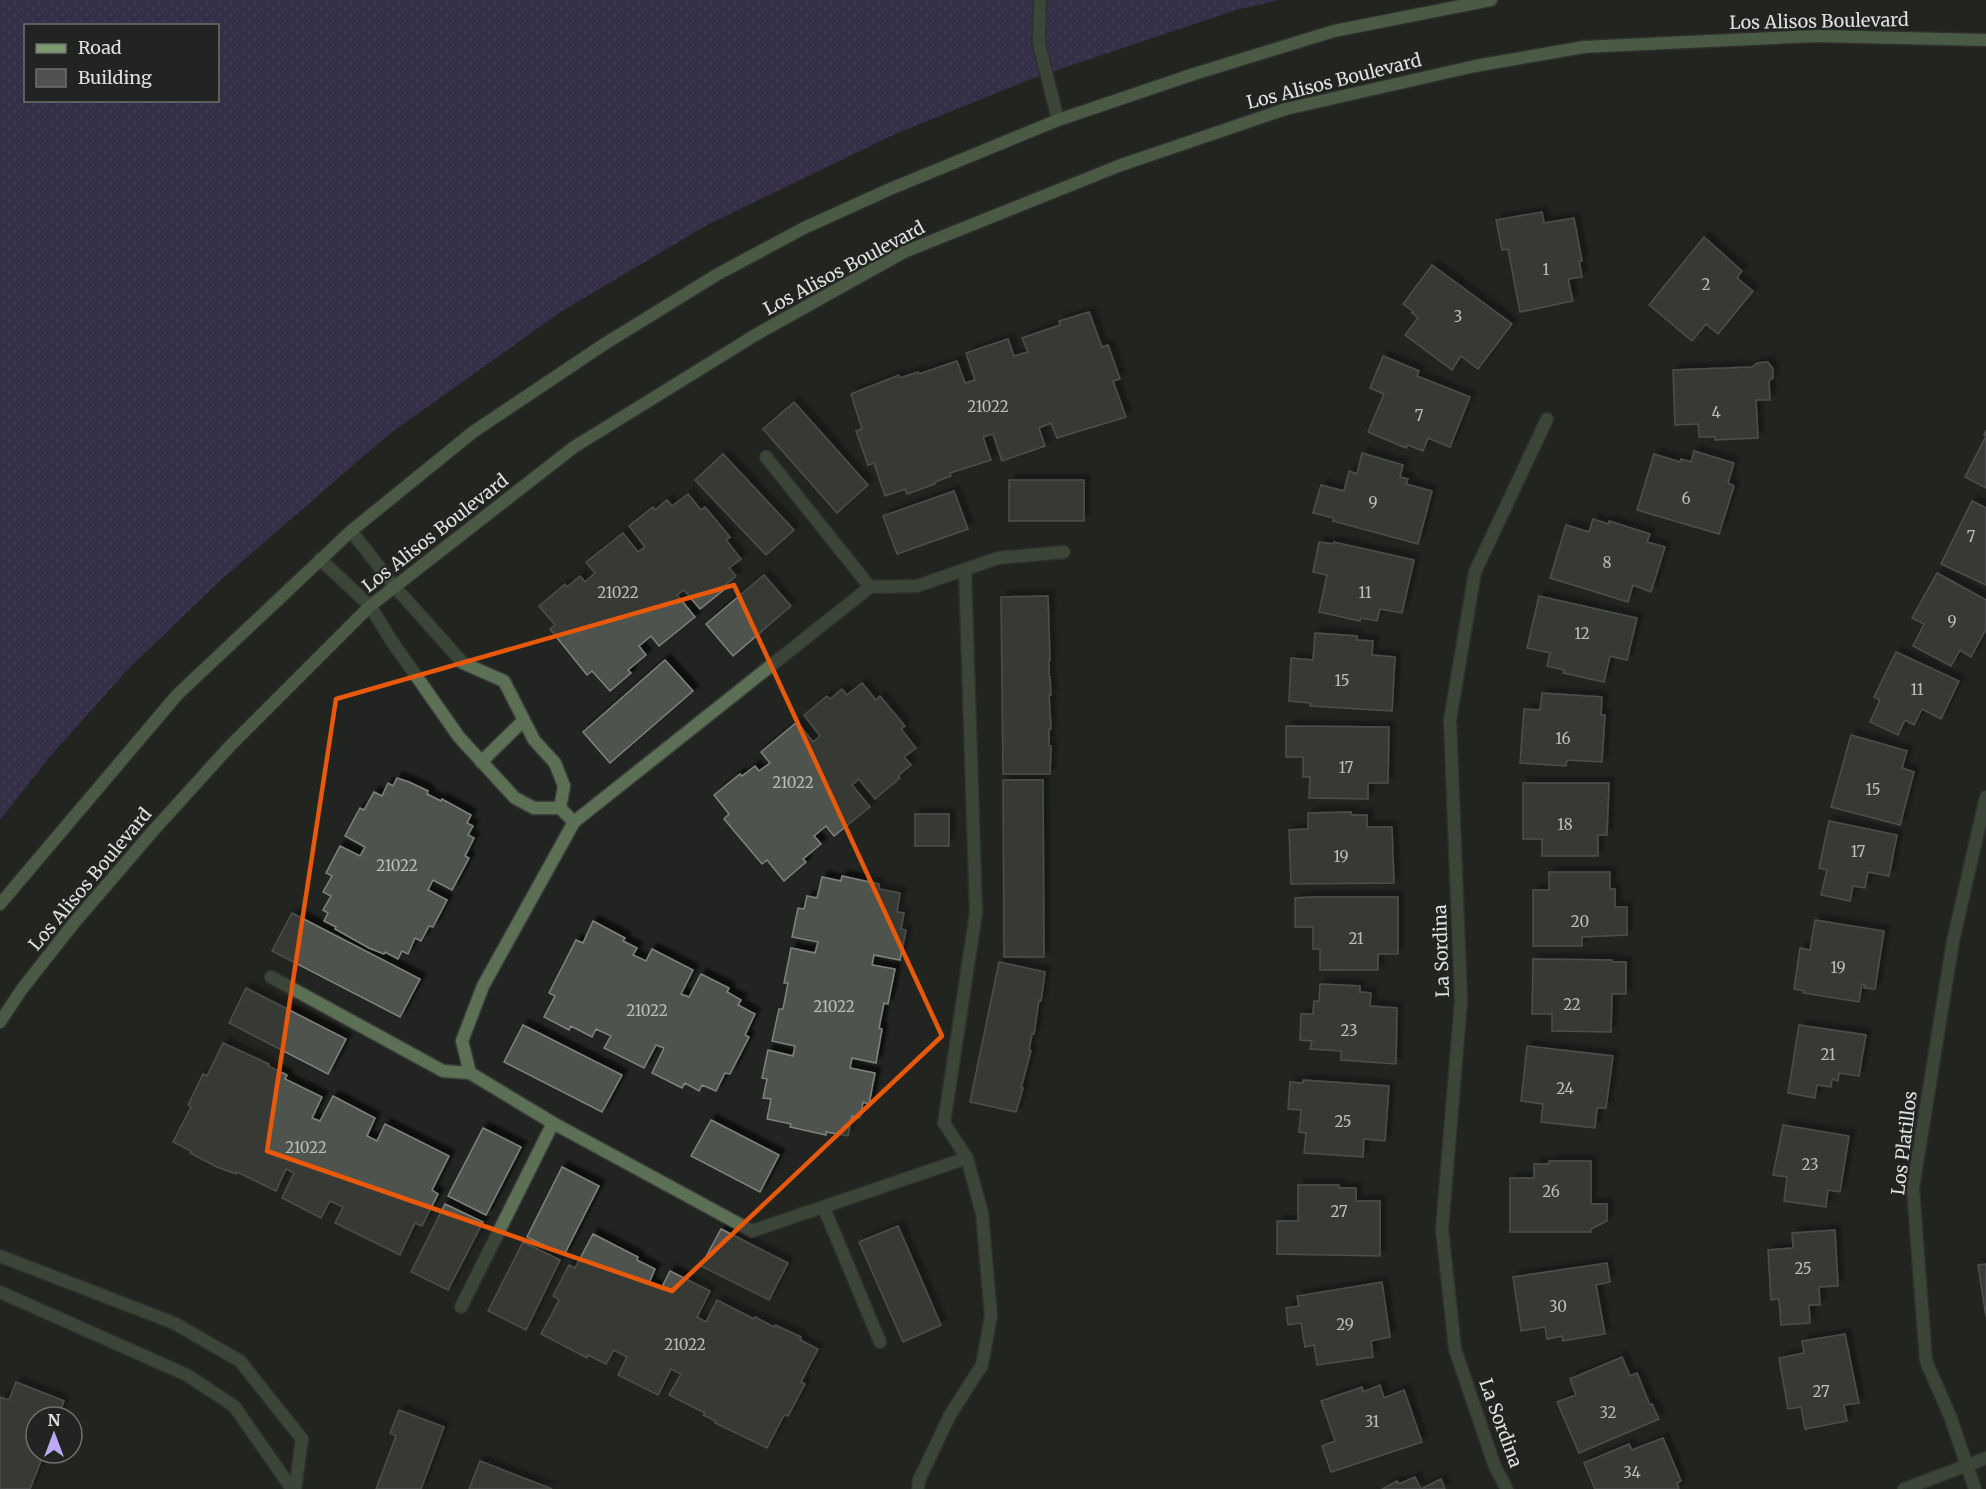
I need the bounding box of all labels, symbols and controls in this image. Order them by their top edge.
street label: Los Alisos Boulevard [1729,8,1909,34]
legend [24,24,219,102]
text: Road [78,36,122,59]
street label: Los Alisos Boulevard [1244,48,1424,114]
text: Building [78,66,152,89]
street label: Los Alisos Boulevard [759,216,929,320]
house number: 1 [1543,260,1550,279]
house number: 2 [1702,275,1711,294]
house number: 3 [1454,307,1462,326]
house number: 21022 [967,397,1009,416]
house number: 4 [1711,403,1721,422]
house number: 7 [1415,406,1424,425]
street label: Los Alisos Boulevard [357,469,513,597]
house number: 6 [1681,489,1691,508]
house number: 9 [1368,493,1378,512]
house number: 7 [1967,527,1976,546]
house number: 8 [1603,553,1612,572]
house number: 21022 [597,583,639,602]
house number: 11 [1358,583,1372,602]
house number: 9 [1947,612,1957,631]
house number: 12 [1574,624,1590,643]
house number: 15 [1334,671,1350,690]
house number: 11 [1910,680,1924,699]
house number: 16 [1555,729,1571,748]
house number: 17 [1339,758,1354,777]
house number: 21022 [772,773,814,792]
house number: 15 [1865,780,1881,799]
street label: Los Alisos Boulevard [24,803,157,955]
house number: 18 [1557,815,1573,834]
house number: 17 [1851,842,1866,861]
house number: 19 [1333,847,1349,866]
house number: 21022 [376,856,418,875]
street label: La Sordina [1428,904,1454,998]
house number: 20 [1571,912,1589,931]
house number: 21 [1348,929,1364,948]
house number: 19 [1830,958,1846,977]
house number: 22 [1563,995,1581,1014]
house number: 21022 [813,997,855,1016]
house number: 21022 [626,1001,668,1020]
house number: 23 [1341,1021,1357,1040]
house number: 21 [1820,1045,1836,1064]
house number: 24 [1556,1079,1574,1098]
street label: Los Platillos [1886,1089,1922,1196]
house number: 25 [1334,1112,1352,1131]
house number: 21022 [285,1138,327,1157]
house number: 23 [1802,1155,1818,1174]
house number: 26 [1542,1182,1560,1201]
house number: 27 [1331,1202,1348,1221]
house number: 25 [1794,1259,1812,1278]
house number: 30 [1549,1297,1567,1316]
house number: 29 [1336,1315,1354,1334]
house number: 21022 [664,1335,706,1354]
street label: La Sordina [1474,1375,1528,1471]
house number: 27 [1813,1382,1830,1401]
house number: 32 [1599,1403,1617,1422]
north arrow [24,1405,84,1465]
text: N [48,1410,61,1430]
house number: 31 [1365,1412,1380,1431]
house number: 34 [1623,1463,1641,1482]

